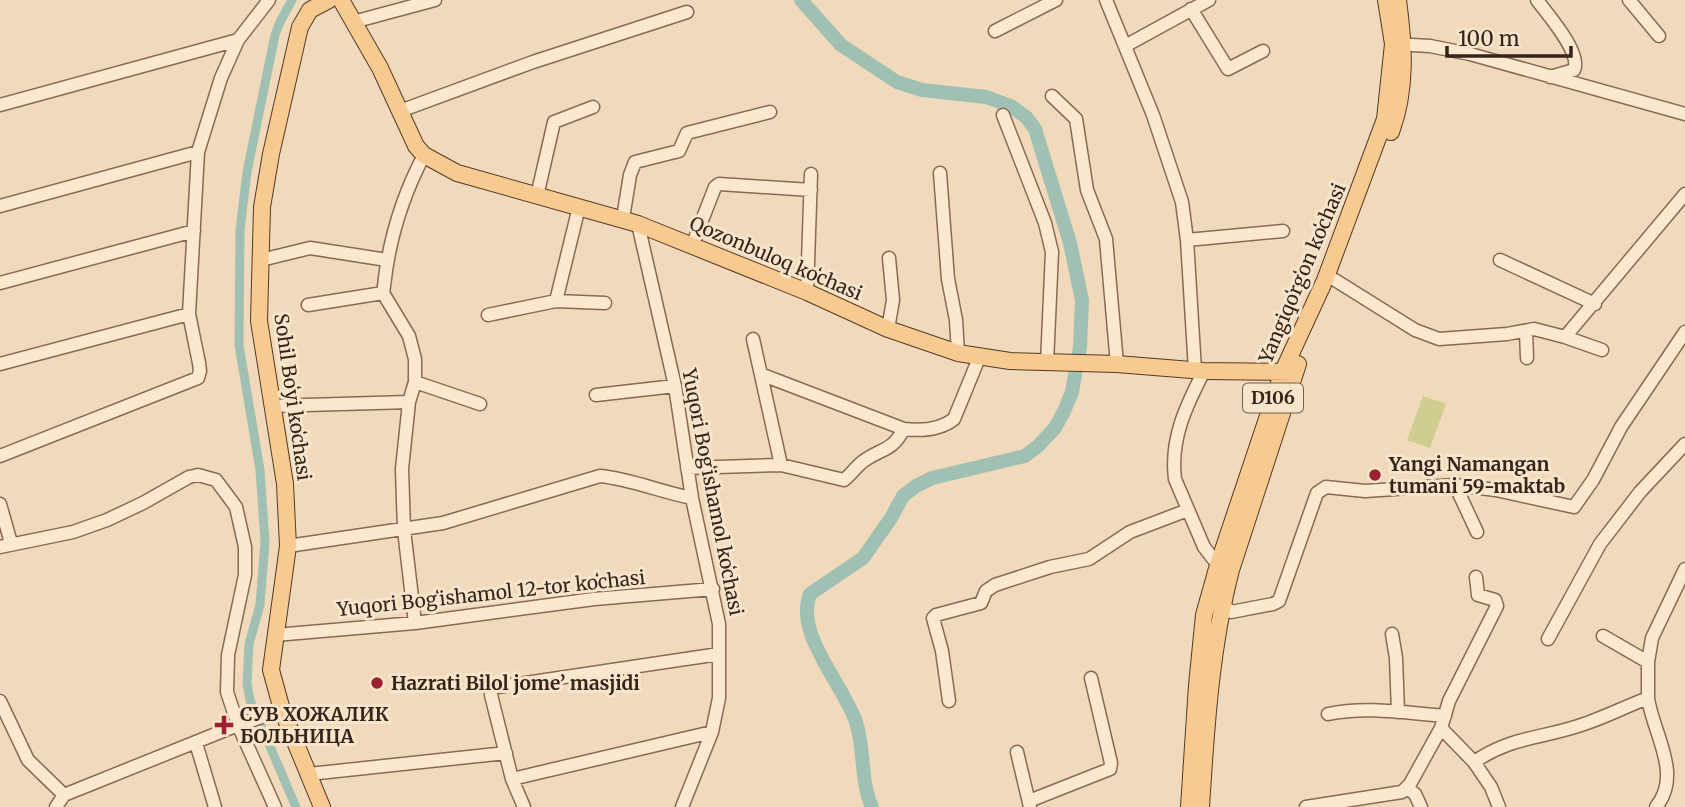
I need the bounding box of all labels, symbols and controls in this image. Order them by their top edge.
scale bar [1447,14,1571,58]
text: 100 m [1458,25,1520,52]
street label: Yangiqoʻrgʻon koʻchasi [1253,179,1351,368]
street label: Qozonbuloq koʻchasi [686,211,866,305]
street label: Sohil Boʻyi koʻchasi [269,312,317,482]
street label: Yuqori Bogʻishamol koʻchasi [677,365,749,618]
road number: D106 [1243,384,1303,412]
place label: Yangi Namangan tumani 59-maktab [1388,452,1566,498]
marker: Yangi Namangan tumani 59-maktab [1367,467,1383,483]
street label: Yuqori Bogʻishamol 12-tor koʻchasi [335,565,646,621]
place label: Hazrati Bilol jome’ masjidi [391,671,640,695]
marker: Hazrati Bilol jome’ masjidi [369,675,385,691]
place label: СУВ ХОЖАЛИК БОЛЬНИЦА [240,702,389,748]
marker: СУВ ХОЖАЛИК БОЛЬНИЦА [214,715,234,735]

